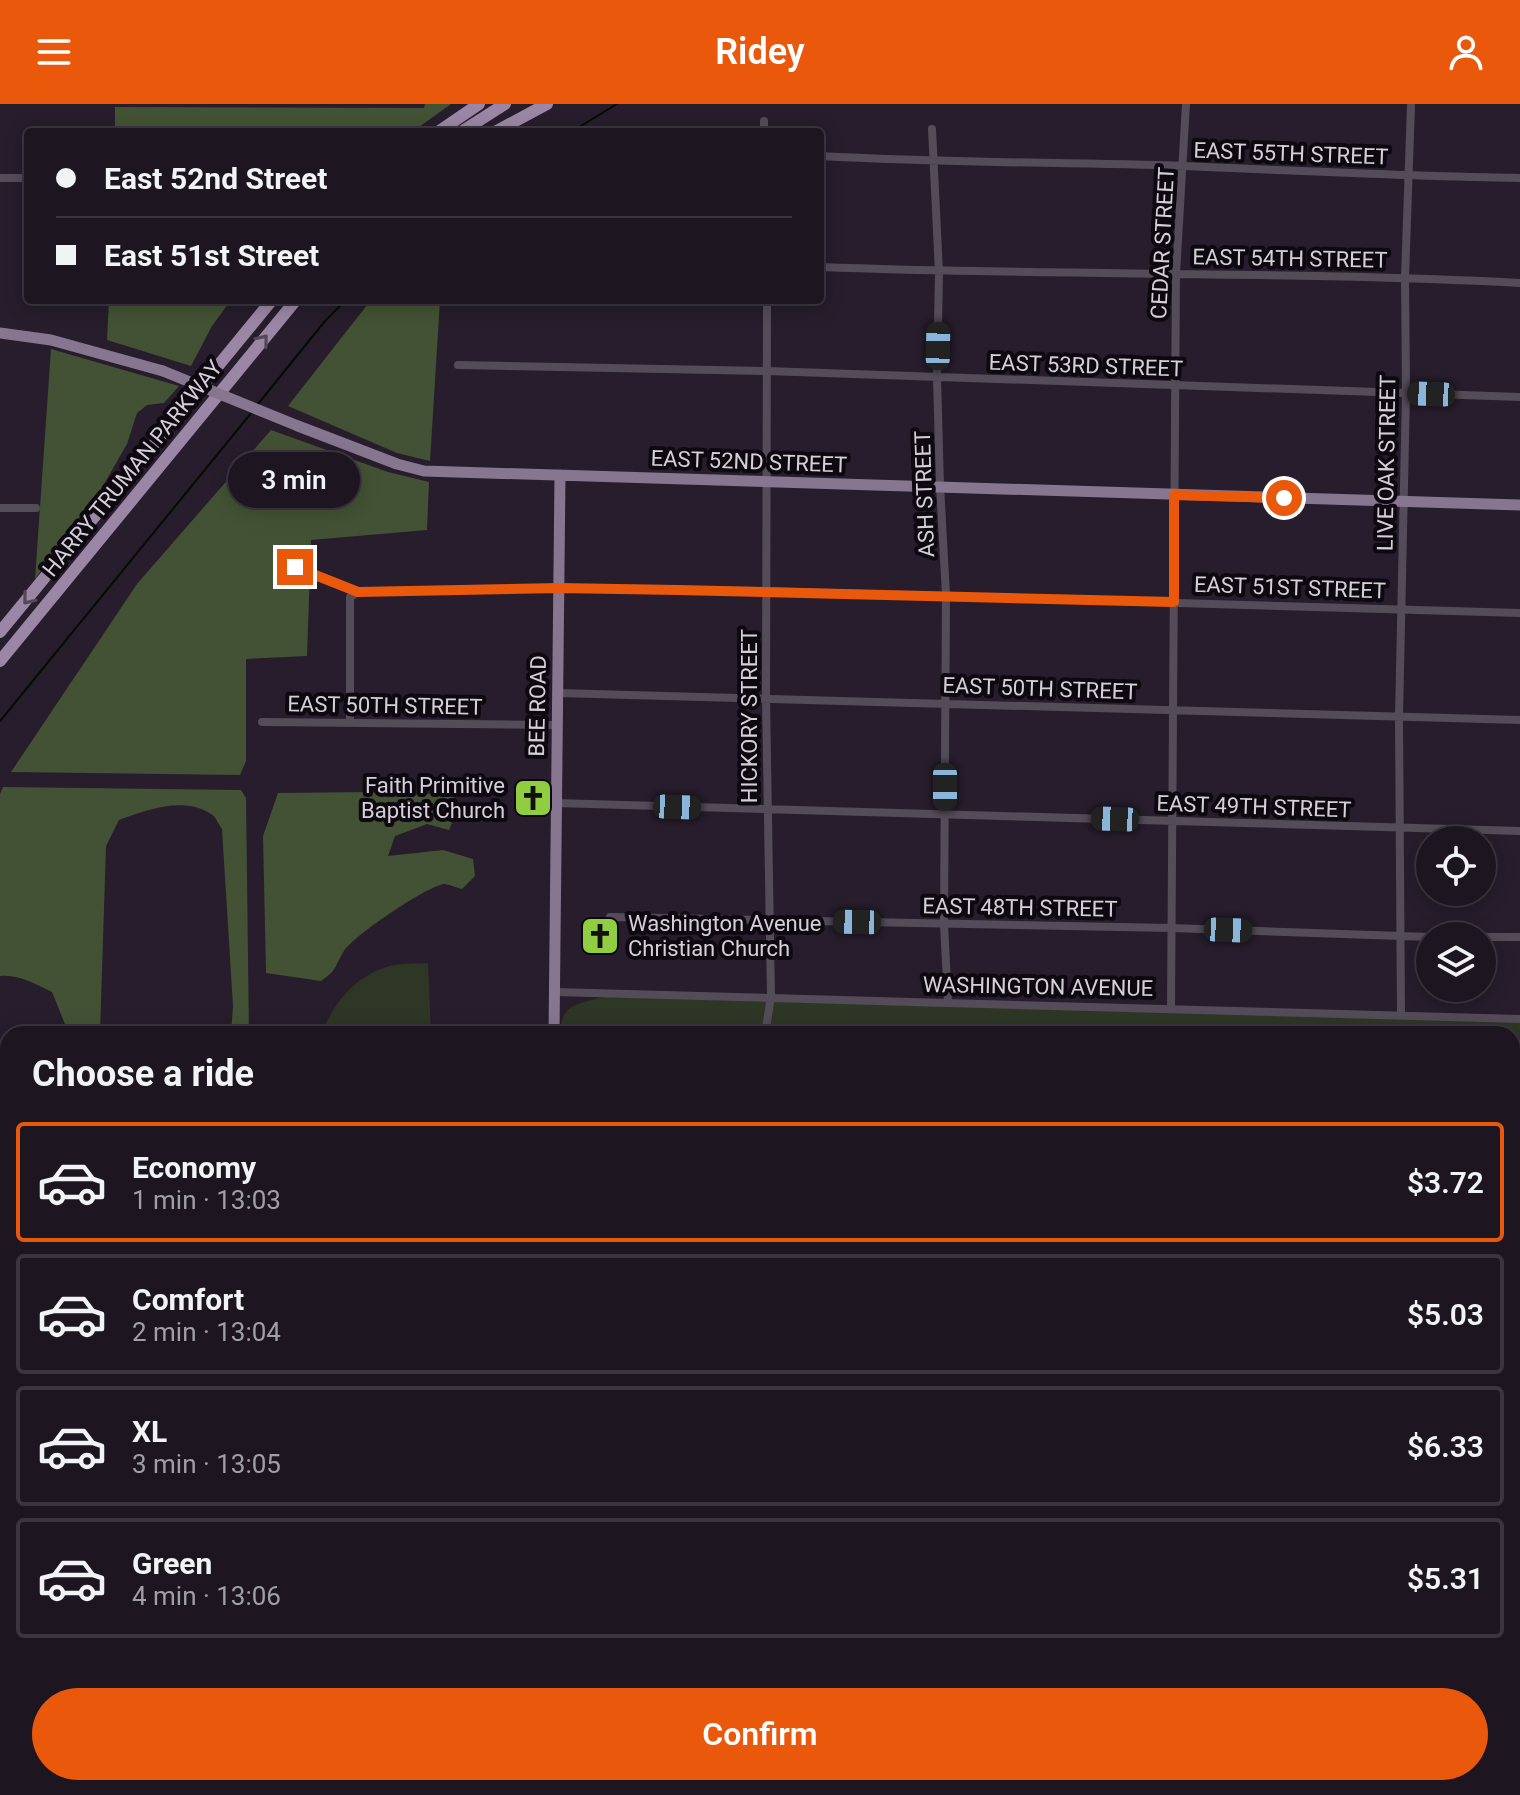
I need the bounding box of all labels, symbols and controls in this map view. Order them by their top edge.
icon: menu [32,30,76,74]
icon: person [1444,30,1488,74]
text: Ridey [715,31,805,73]
street label: EAST 55TH STREET [1193,138,1389,169]
text: East 52nd Street [104,161,327,196]
street label: CEDAR STREET [1146,166,1179,320]
text: East 51st Street [104,238,319,273]
street label: EAST 54TH STREET [1192,244,1388,273]
car [926,322,950,370]
one-way arrow [253,335,268,349]
street label: EAST 53RD STREET [988,350,1184,381]
street label: HARRY TRUMAN PARKWAY [38,355,228,581]
street label: LIVE OAK STREET [1372,375,1401,551]
car [1407,381,1455,407]
street label: ASH STREET [910,430,939,558]
street label: EAST 52ND STREET [650,446,848,477]
callout: 3 min [229,451,361,507]
text: 3 min [261,465,327,495]
route start [1266,480,1302,516]
route end [277,549,313,585]
street label: EAST 51ST STREET [1194,572,1386,603]
one-way arrow [23,589,38,604]
street label: HICKORY STREET [737,629,762,803]
street label: BEE ROAD [524,655,551,757]
street label: EAST 50TH STREET [942,673,1138,704]
street label: EAST 50TH STREET [287,691,483,720]
car [933,763,957,811]
place label: Faith Primitive Baptist Church [361,773,505,823]
church icon: Faith Primitive Baptist Church [512,777,554,819]
street label: EAST 49TH STREET [1156,791,1352,822]
car [653,794,701,820]
car [1091,806,1139,832]
map controls [1416,826,1496,1002]
button: locate [1416,826,1496,906]
street label: EAST 48TH STREET [922,893,1118,922]
car [833,910,881,934]
place label: Washington Avenue Christian Church [628,911,822,961]
church icon: Washington Avenue Christian Church [579,915,621,957]
car [1204,917,1252,943]
button: layers [1416,922,1496,1002]
street label: WASHINGTON AVENUE [923,972,1153,1001]
text: Choose a ride [32,1053,254,1095]
icon: car [36,1146,108,1218]
text: Economy [132,1150,256,1185]
text: $3.72 [1407,1165,1484,1200]
text: 1 min · 13:03 [132,1185,281,1215]
icon: car [36,1278,108,1350]
text: Comfort [132,1282,244,1317]
text: $5.03 [1407,1297,1484,1332]
text: 2 min · 13:04 [132,1317,281,1347]
icon: car [36,1410,108,1482]
text: XL [132,1414,167,1449]
text: $6.33 [1407,1429,1484,1464]
text: 3 min · 13:05 [132,1449,281,1479]
icon: car [36,1542,108,1614]
text: Green [132,1546,212,1581]
text: $5.31 [1407,1561,1484,1596]
text: 4 min · 13:06 [132,1581,281,1611]
button: Confirm [32,1688,1488,1780]

